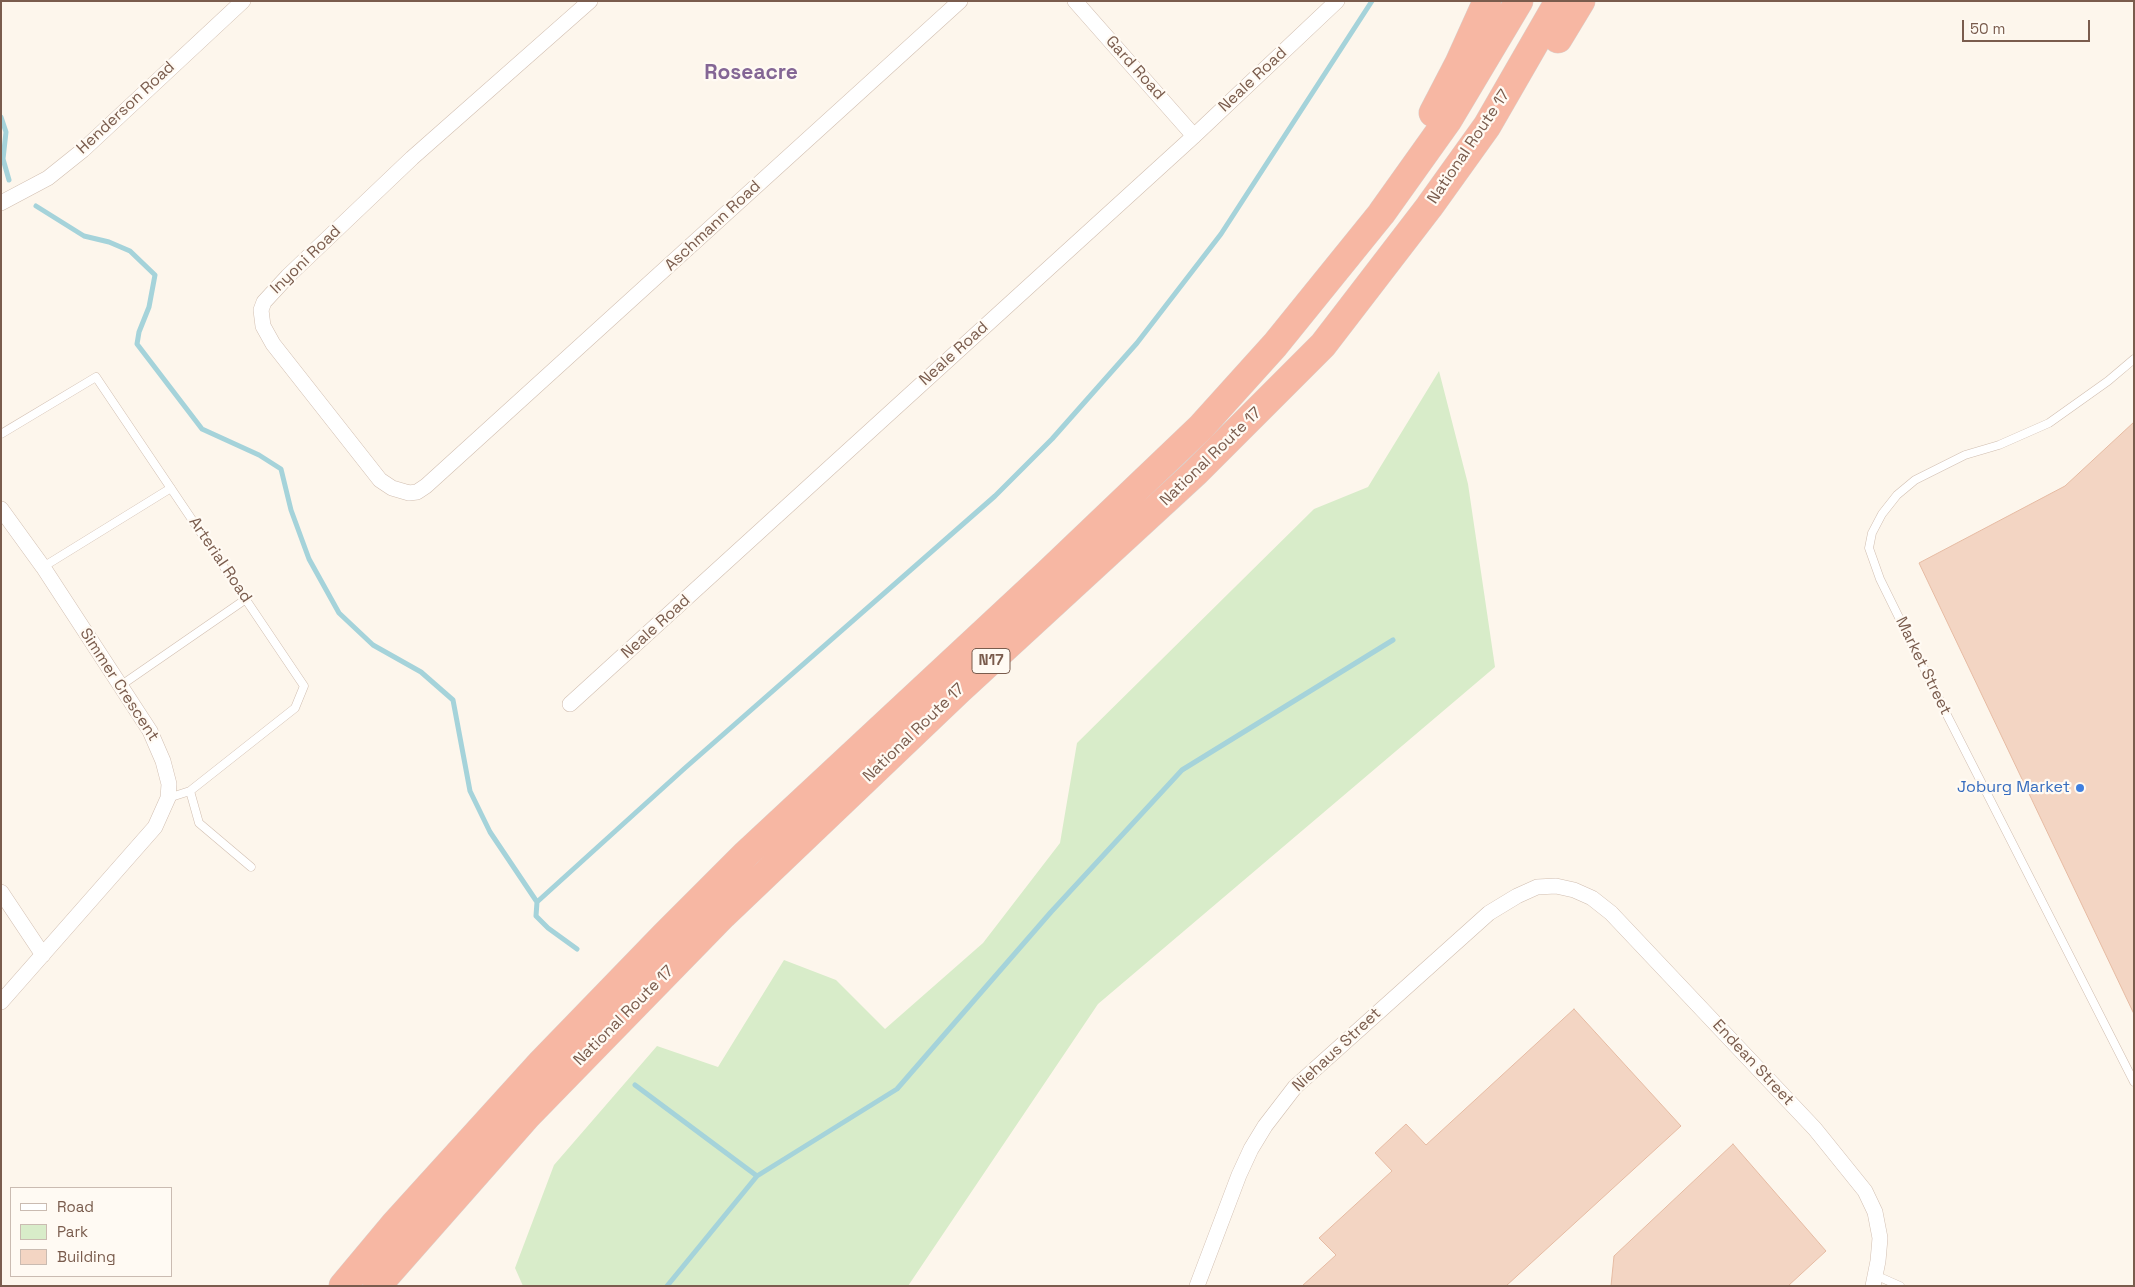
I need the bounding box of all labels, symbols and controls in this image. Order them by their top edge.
scale bar [1965,10,2092,42]
text: 50 m [1970,19,2005,38]
street label: Gard Road [1101,32,1169,104]
street label: Neale Road [1215,44,1291,116]
street label: Henderson Road [73,58,179,158]
district label: Roseacre [704,60,798,86]
street label: National Route 17 [1424,86,1514,208]
street label: Aschmann Road [661,177,765,275]
street label: Inyoni Road [267,222,345,298]
street label: Neale Road [916,318,992,390]
street label: National Route 17 [1156,404,1266,510]
street label: Arterial Road [184,514,256,606]
street label: Neale Road [618,591,694,663]
street label: Market Street [1891,614,1955,718]
street label: Simmer Crescent [75,625,163,745]
road number: N17 [972,648,1010,674]
street label: National Route 17 [859,680,969,786]
place label: Joburg Market [1957,778,2070,798]
marker: Joburg Market [2074,782,2086,794]
street label: National Route 17 [570,962,678,1070]
street label: Niehaus Street [1289,1004,1385,1096]
street label: Endean Street [1708,1016,1798,1110]
legend [10,1187,172,1277]
text: Road [57,1197,94,1216]
text: Park [57,1222,88,1241]
text: Building [57,1247,116,1266]

